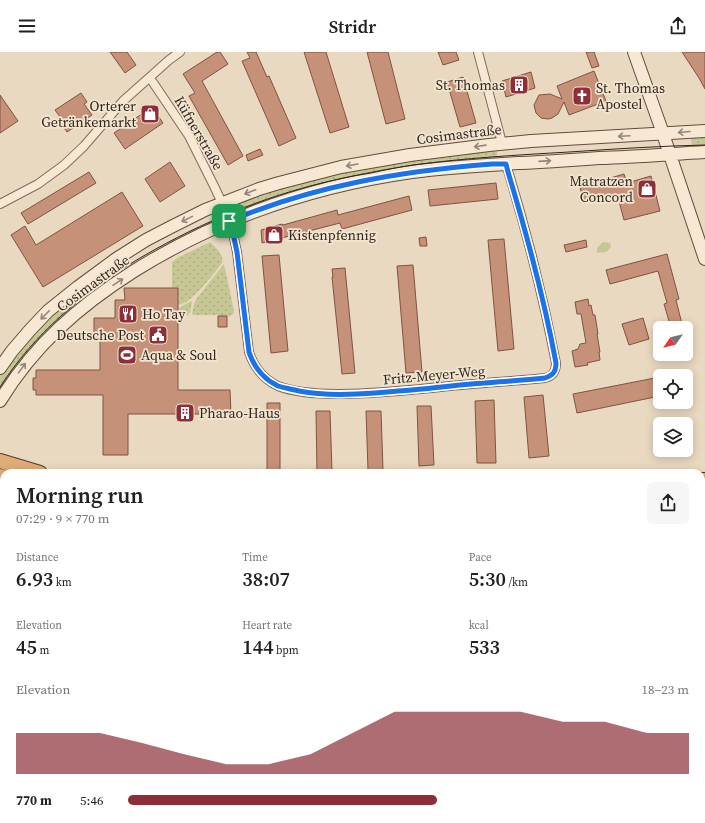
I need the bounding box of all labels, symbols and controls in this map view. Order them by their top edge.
text: Stridr [329,14,376,39]
icon: menu [16,15,38,37]
icon: share [667,15,689,37]
building icon: St. Thomas [508,74,530,96]
place label: St. Thomas [436,75,505,95]
place label: St. Thomas Apostel [596,78,665,114]
church icon: St. Thomas Apostel [571,85,593,107]
street label: Küfnerstraße [170,92,228,174]
place label: Orterer Getränkemarkt [41,96,136,132]
shop icon: Orterer Getränkemarkt [139,103,161,125]
street label: Cosimastraße [415,119,503,149]
one-way arrow [678,129,691,136]
one-way arrow [618,132,631,140]
one-way arrow [474,142,487,150]
one-way arrow [538,158,551,165]
one-way arrow [346,162,359,170]
place label: Matratzen Concord [570,171,634,207]
shop icon: Matratzen Concord [636,178,658,200]
one-way arrow [245,189,257,197]
pin [212,204,246,238]
icon: arrive [218,210,240,232]
one-way arrow [181,216,193,223]
shop icon: Kistenpfennig [263,224,285,246]
place label: Kistenpfennig [288,225,376,245]
street label: Cosimastraße [53,250,133,316]
one-way arrow [112,278,123,286]
restaurant icon: Ho Tay [117,303,139,325]
place label: Ho Tay [142,304,186,324]
one-way arrow [40,310,50,320]
north arrow [653,321,693,361]
map controls [653,321,693,457]
public building icon: Deutsche Post [147,324,169,346]
place label: Deutsche Post [56,325,144,345]
sports icon: Aqua & Soul [116,344,138,366]
place label: Aqua & Soul [141,345,217,365]
street label: Fritz-Meyer-Weg [382,361,486,389]
one-way arrow [18,363,26,374]
button: locate [653,369,693,409]
building icon: Pharao-Haus [174,402,196,424]
place label: Pharao-Haus [199,403,280,423]
button: layers [653,417,693,457]
text: Morning run [16,480,144,510]
button: share [647,482,689,524]
text: 07:29 · 9 × 770 m [16,510,110,527]
text: Distance [16,550,59,565]
text: Time [242,550,268,565]
text: Pace [469,550,492,565]
text: 6.93 [16,565,53,593]
text: 38:07 [242,565,290,593]
text: 5:30 [469,565,506,593]
text: km [53,575,72,590]
text: /km [506,575,528,590]
text: Elevation [16,618,62,633]
text: Heart rate [242,618,292,633]
text: kcal [469,618,489,633]
text: 45 [16,633,37,661]
text: 144 [242,633,274,661]
text: 533 [469,633,500,661]
text: m [37,643,49,658]
text: bpm [274,643,299,658]
text: Elevation [16,681,70,698]
text: 18–23 m [642,681,689,698]
text: 770 m [16,792,52,809]
text: 5:46 [80,792,103,809]

